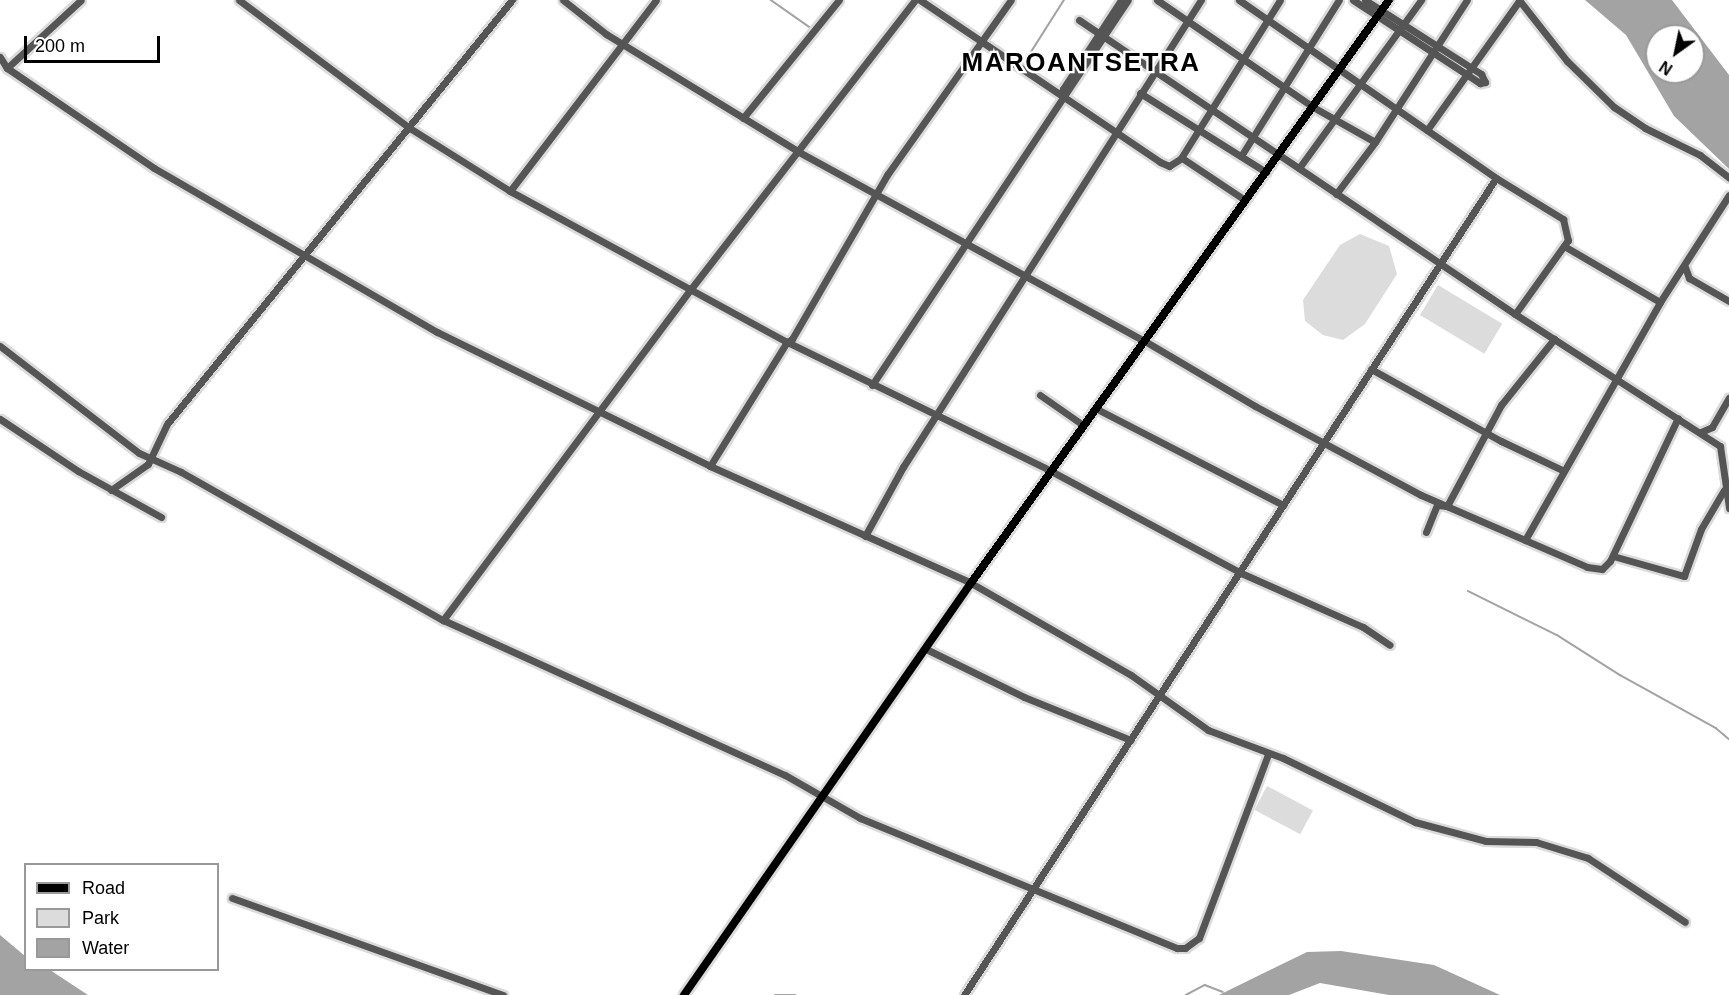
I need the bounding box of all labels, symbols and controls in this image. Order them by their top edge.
scale bar [27,24,164,62]
north arrow [1645,24,1705,84]
text: 200 m [35,36,85,56]
district label: MAROANTSETRA [962,47,1200,79]
text: N [1657,58,1675,78]
legend [24,863,219,971]
text: Road [82,878,125,898]
text: Park [82,908,119,928]
text: Water [82,938,129,958]

